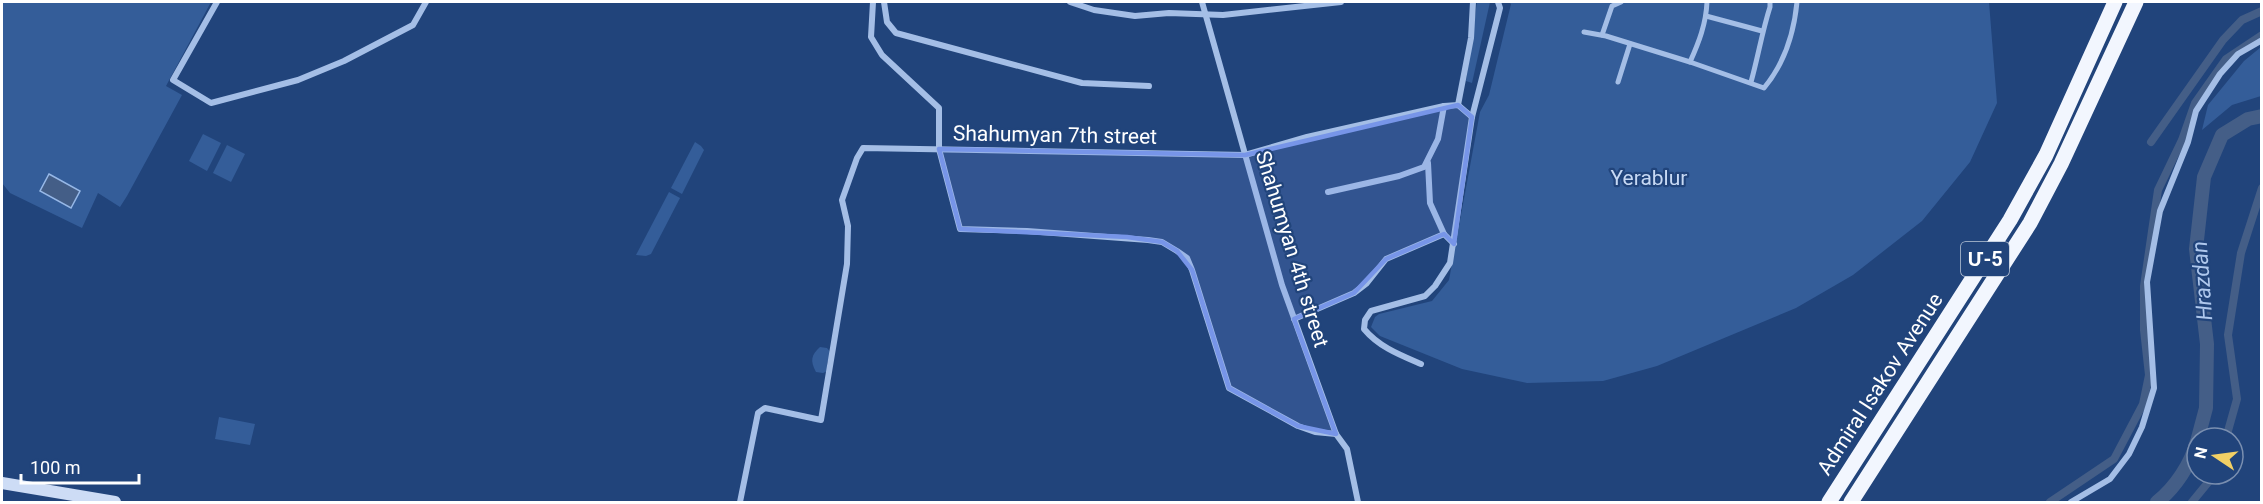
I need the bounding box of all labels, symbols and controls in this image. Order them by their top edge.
street label: Shahumyan 7th street [953,121,1157,149]
street label: Shahumyan 4th street [1251,148,1333,350]
park label: Yerablur [1611,166,1687,190]
water label: Hrazdan [2187,240,2217,322]
road number: Մ-5 [1961,242,2009,276]
street label: Admiral Isakov Avenue [1812,289,1948,479]
north arrow [2185,426,2245,486]
text: N [2190,445,2211,460]
scale bar [21,447,140,485]
text: 100 m [30,457,81,478]

